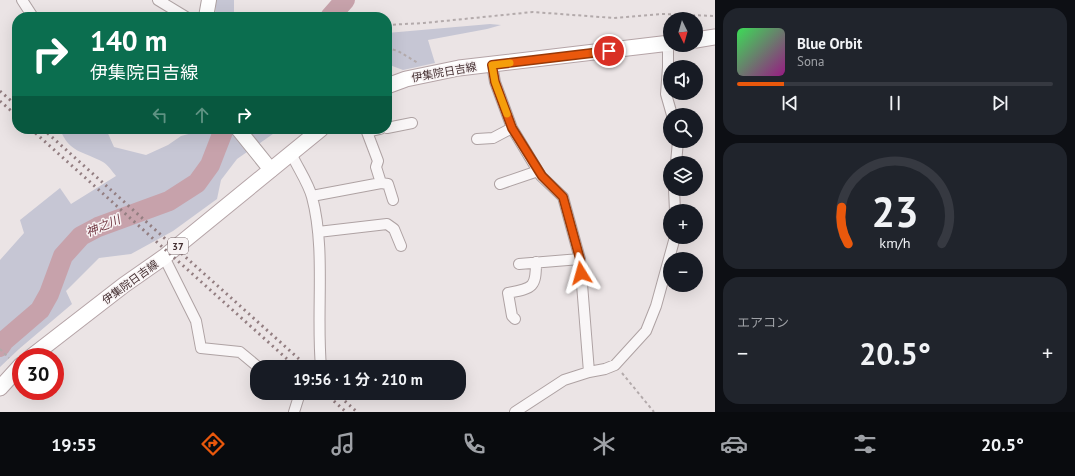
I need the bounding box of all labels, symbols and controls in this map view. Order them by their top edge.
north arrow [663,12,703,52]
map controls [663,12,703,292]
text: 140 m [90,22,167,59]
icon: right [24,28,76,80]
pin [592,34,626,68]
text: Blue Orbit [797,34,862,53]
icon: arrive [598,40,620,62]
text: Sona [797,53,824,70]
street label: 伊集院日吉線 [410,59,478,85]
button: sound [663,60,703,100]
text: 伊集院日吉線 [90,61,198,84]
icon: previous [779,92,801,114]
icon: pause [884,92,906,114]
icon: next [989,92,1011,114]
icon: left [149,104,171,126]
icon: ahead [191,104,213,126]
icon: right [233,104,255,126]
button: search [663,108,703,148]
button: layers [663,156,703,196]
text: 23 [871,185,919,238]
button: + [663,204,703,244]
water label: 神之川 [83,211,124,239]
text: km/h [879,233,911,252]
road number: 37 [168,238,188,254]
position arrow [560,252,602,294]
button: − [663,252,703,292]
street label: 伊集院日吉線 [99,257,161,307]
text: エアコン [737,314,789,331]
text: 20.5° [859,334,931,373]
text: − [737,339,748,367]
text: + [1042,339,1053,367]
speed limit sign: 30 [12,348,64,400]
text: 19:56 · 1 分 · 210 m [293,370,423,389]
icon: directions [199,430,227,458]
icon: music [329,430,357,458]
icon: phone [460,430,488,458]
icon: climate [590,430,618,458]
icon: car [720,430,748,458]
icon: filters [851,430,879,458]
text: 19:55 [51,433,97,456]
text: 20.5° [981,433,1024,456]

